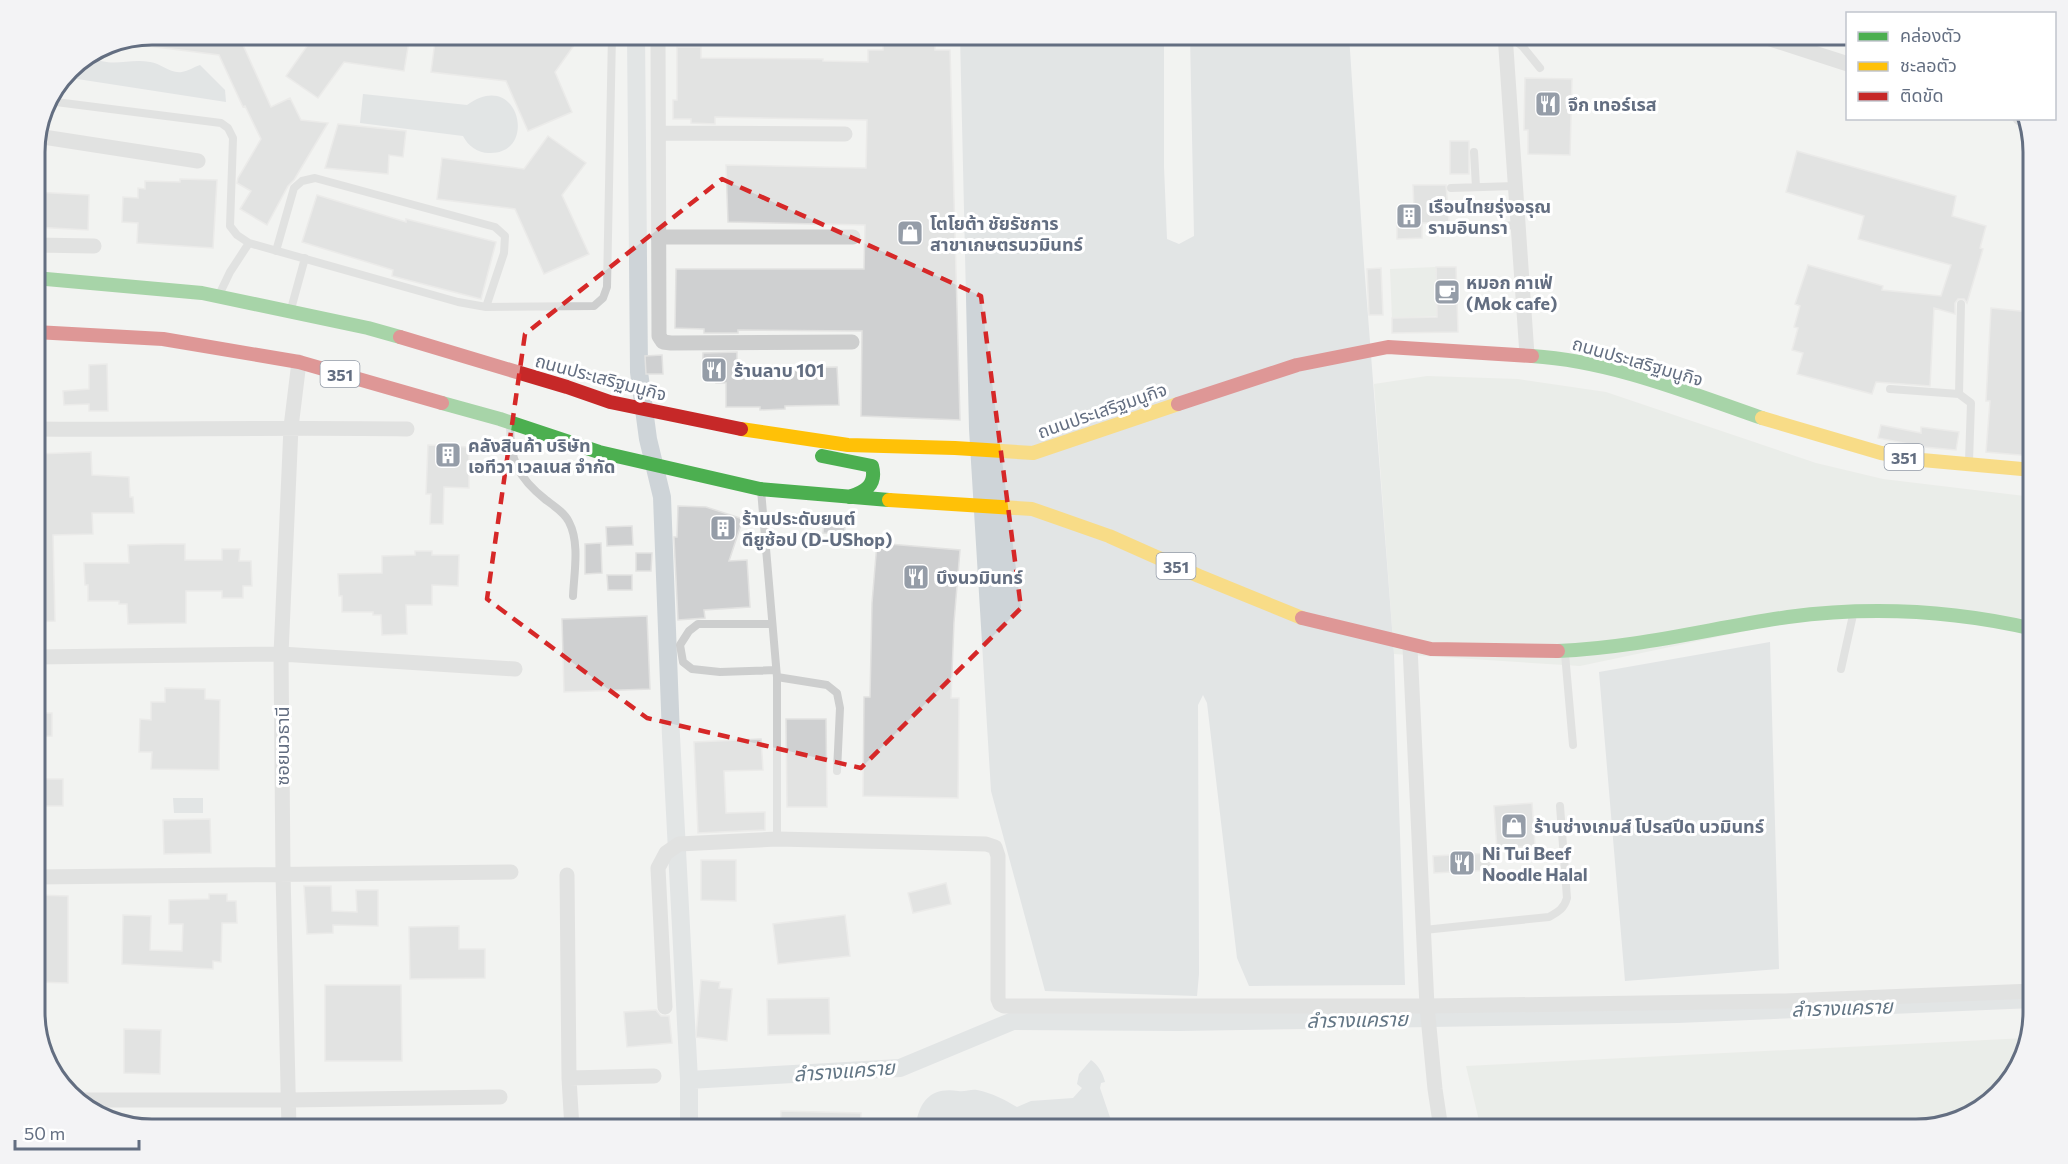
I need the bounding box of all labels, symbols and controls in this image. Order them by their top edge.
legend [1846,12,2056,120]
text: คล่องตัว [1900,24,1962,46]
text: ชะลอตัว [1900,54,1957,76]
text: ติดขัด [1900,84,1943,106]
restaurant icon: จึก เทอร์เรส [1533,89,1563,119]
place label: จึก เทอร์เรส [1568,93,1657,115]
place label: เรือนไทยรุ่งอรุณ รามอินทรา [1428,195,1551,238]
building icon: เรือนไทยรุ่งอรุณ รามอินทรา [1394,201,1424,231]
place label: โตโยต้า ชัยรัชการ สาขาเกษตรนวมินทร์ [930,212,1083,255]
shop icon: โตโยต้า ชัยรัชการ สาขาเกษตรนวมินทร์ [895,218,925,248]
place label: หมอก คาเฟ่ (Mok cafe) [1466,271,1557,314]
cafe icon: หมอก คาเฟ่ (Mok cafe) [1432,277,1462,307]
street label: ถนนประเสริฐมนูกิจ [1569,332,1706,392]
street label: ถนนประเสริฐมนูกิจ [532,349,669,407]
restaurant icon: ร้านลาบ 101 [699,355,729,385]
place label: ร้านลาบ 101 [734,359,825,381]
road number: 351 [320,361,360,387]
street label: ถนนประเสริฐมนูกิจ [1035,378,1170,444]
place label: คลังสินค้า บริษัท เอทีวา เวลเนส จำกัด [468,434,615,477]
building icon: คลังสินค้า บริษัท เอทีวา เวลเนส จำกัด [433,440,463,470]
road number: 351 [1884,444,1924,470]
place label: ร้านประดับยนต์ ดียูช้อป (D-UShop) [742,507,892,551]
building icon: ร้านประดับยนต์ ดียูช้อป (D-UShop) [708,513,738,543]
road number: 351 [1156,553,1196,579]
restaurant icon: บึงนวมินทร์ [901,562,931,592]
place label: บึงนวมินทร์ [936,566,1023,588]
street label: ซอยนวธานี [271,706,293,786]
shop icon: ร้านช่างเกมส์ โปรสปีด นวมินทร์ [1499,811,1529,841]
place label: ร้านช่างเกมส์ โปรสปีด นวมินทร์ [1534,815,1764,837]
place label: Ni Tui Beef Noodle Halal [1482,842,1588,885]
restaurant icon: Ni Tui Beef Noodle Halal [1447,848,1477,878]
water label: ลำรางแคราย [1791,993,1895,1021]
water label: ลำรางแคราย [1306,1006,1410,1032]
water label: ลำรางแคราย [793,1054,898,1086]
scale bar [15,1113,140,1151]
text: 50 m [24,1122,65,1144]

